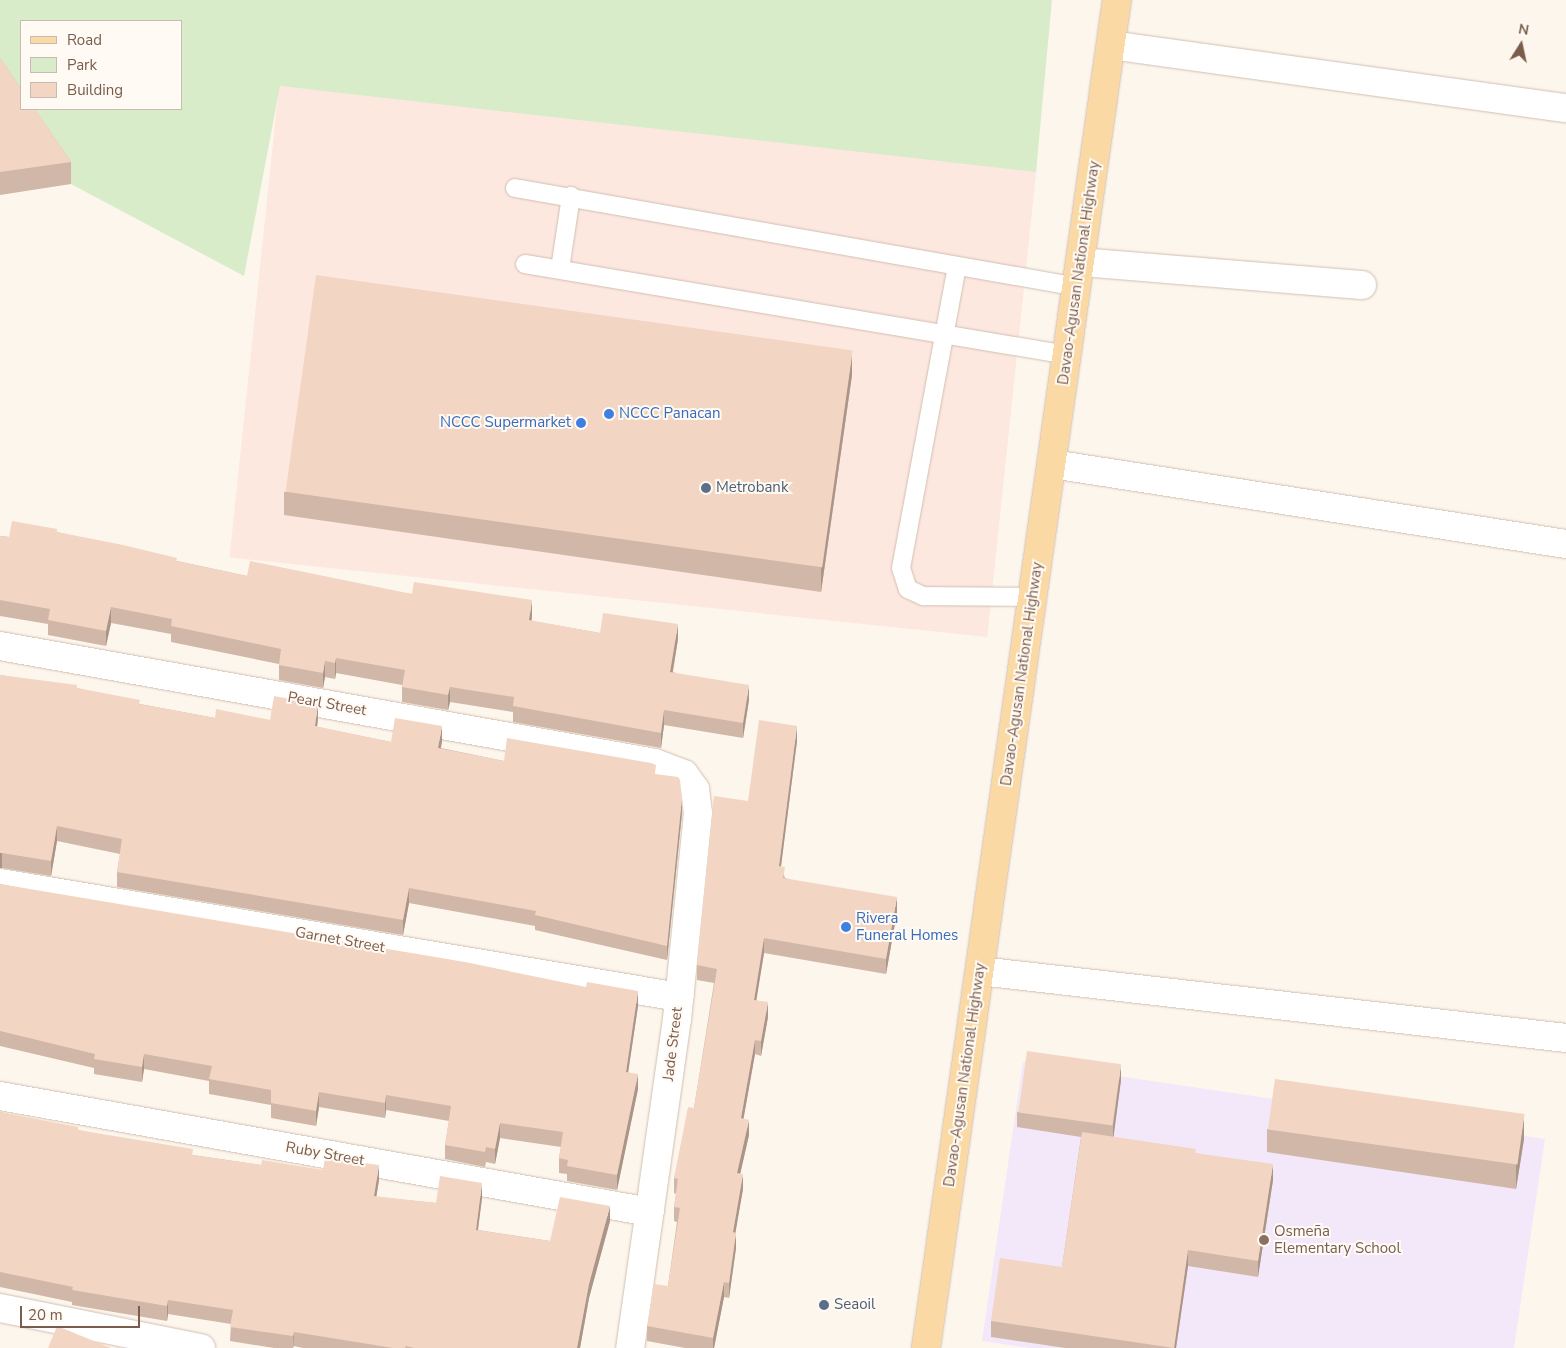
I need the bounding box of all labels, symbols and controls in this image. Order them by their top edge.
text: N [1517,19,1530,40]
legend [20,20,182,110]
north arrow [1496,20,1546,70]
text: Road [67,30,102,50]
text: Park [67,55,97,75]
text: Building [67,80,123,100]
street label: Davao-Agusan National Highway [1054,160,1104,386]
place label: NCCC Panacan [619,405,721,423]
marker: NCCC Panacan [603,408,615,420]
place label: NCCC Supermarket [440,414,571,432]
marker: NCCC Supermarket [575,417,587,429]
place label: Metrobank [716,479,788,497]
marker: Metrobank [700,482,712,494]
street label: Davao-Agusan National Highway [997,561,1047,787]
street label: Pearl Street [286,688,368,720]
place label: Rivera Funeral Homes [856,909,958,944]
marker: Rivera Funeral Homes [840,921,852,933]
street label: Garnet Street [294,923,386,957]
street label: Davao-Agusan National Highway [940,962,990,1188]
street label: Jade Street [660,1006,686,1082]
street label: Ruby Street [284,1138,366,1170]
place label: Osmeña Elementary School [1274,1222,1401,1257]
marker: Osmeña Elementary School [1258,1234,1270,1246]
scale bar [22,1296,142,1328]
place label: Seaoil [834,1296,875,1314]
marker: Seaoil [818,1299,830,1311]
text: 20 m [28,1305,63,1325]

